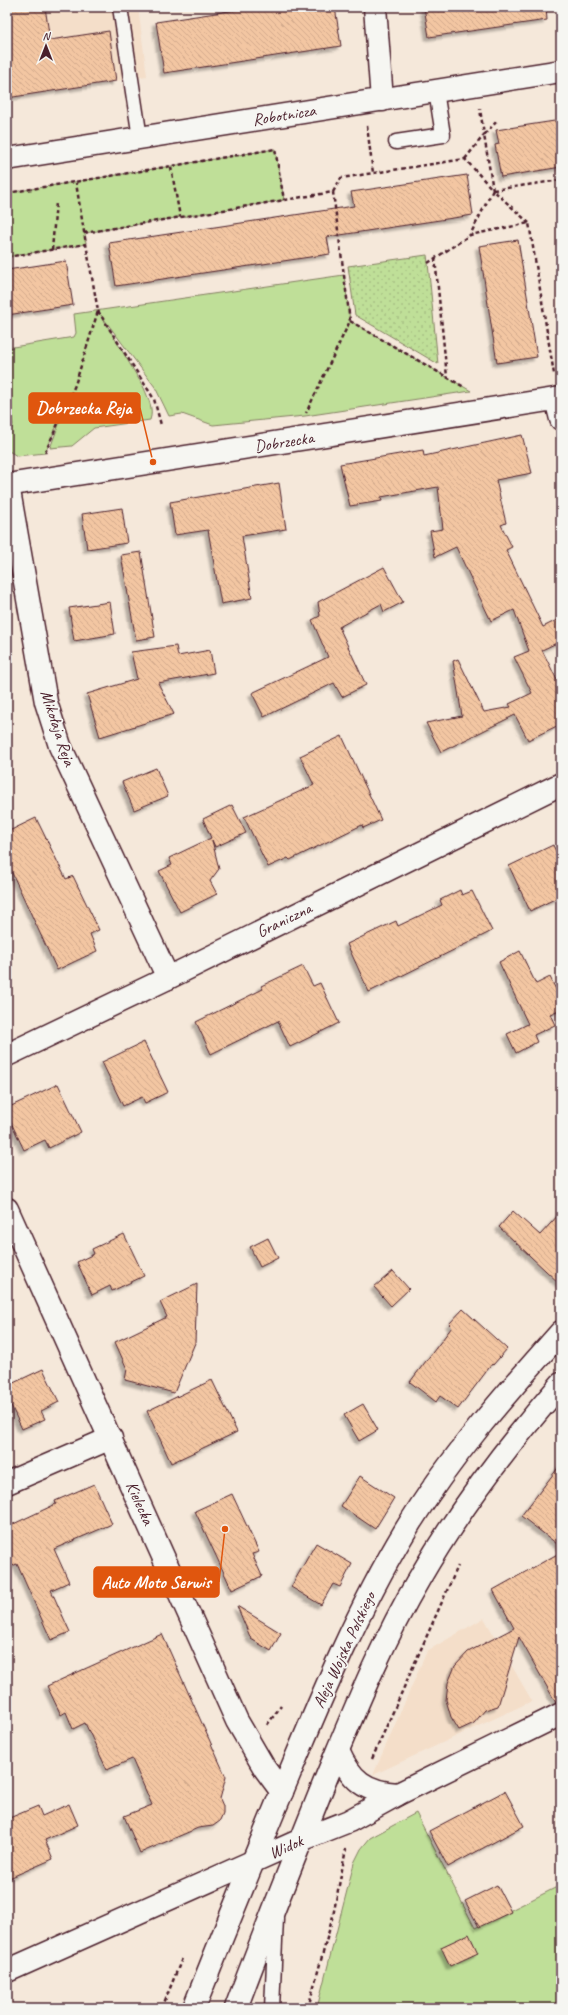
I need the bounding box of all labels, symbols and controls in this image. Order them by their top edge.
north arrow [26,26,66,66]
text: N [43,29,52,43]
street label: Robotnicza [251,99,319,130]
callout: Dobrzecka Reja [29,393,140,423]
text: Dobrzecka Reja [36,397,133,419]
street label: Dobrzecka [253,427,317,457]
street label: Mikołaja Reja [36,687,81,770]
street label: Graniczna [253,897,317,942]
street label: Kielecka [121,1478,159,1529]
callout: Auto Moto Serwis [94,1567,219,1597]
text: Auto Moto Serwis [101,1571,212,1593]
street label: Aleja Wojska Polskiego [308,1587,381,1711]
street label: Widok [266,1830,308,1864]

